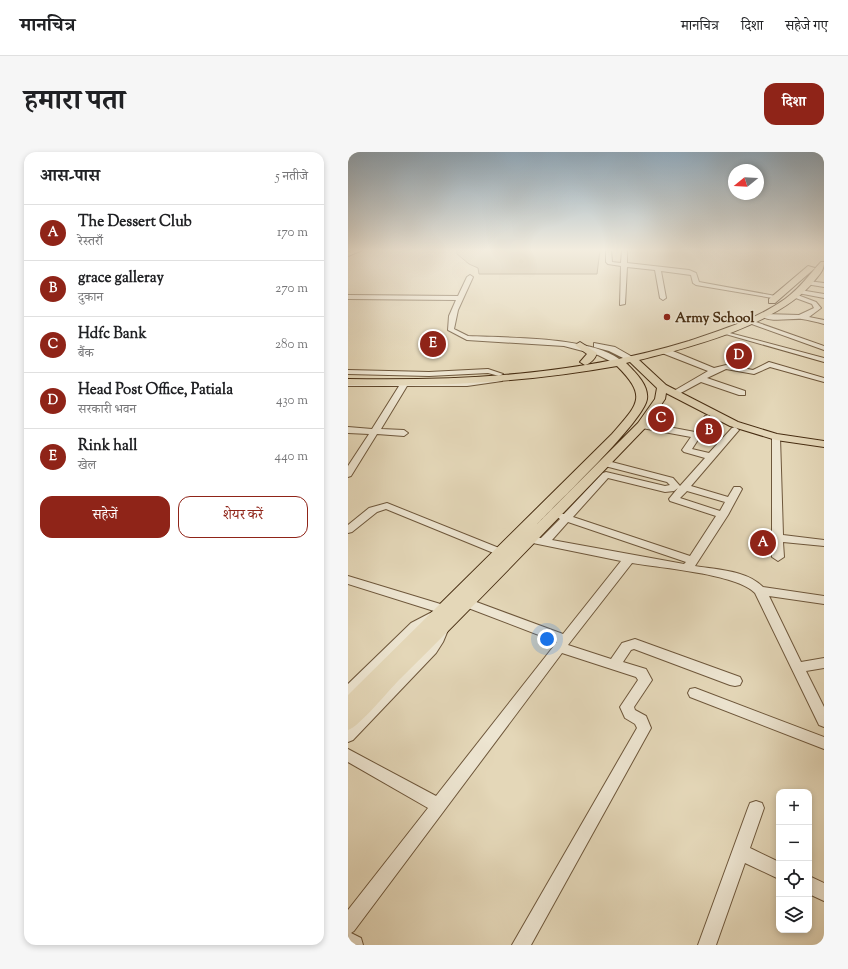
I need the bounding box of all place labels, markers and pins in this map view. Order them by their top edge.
place label: Army School [675,309,754,329]
marker: Army School [662,312,672,322]
pin: E [420,329,446,359]
pin: D [726,341,752,371]
pin: C [648,404,674,434]
pin: B [696,416,722,446]
pin: A [750,528,776,558]

